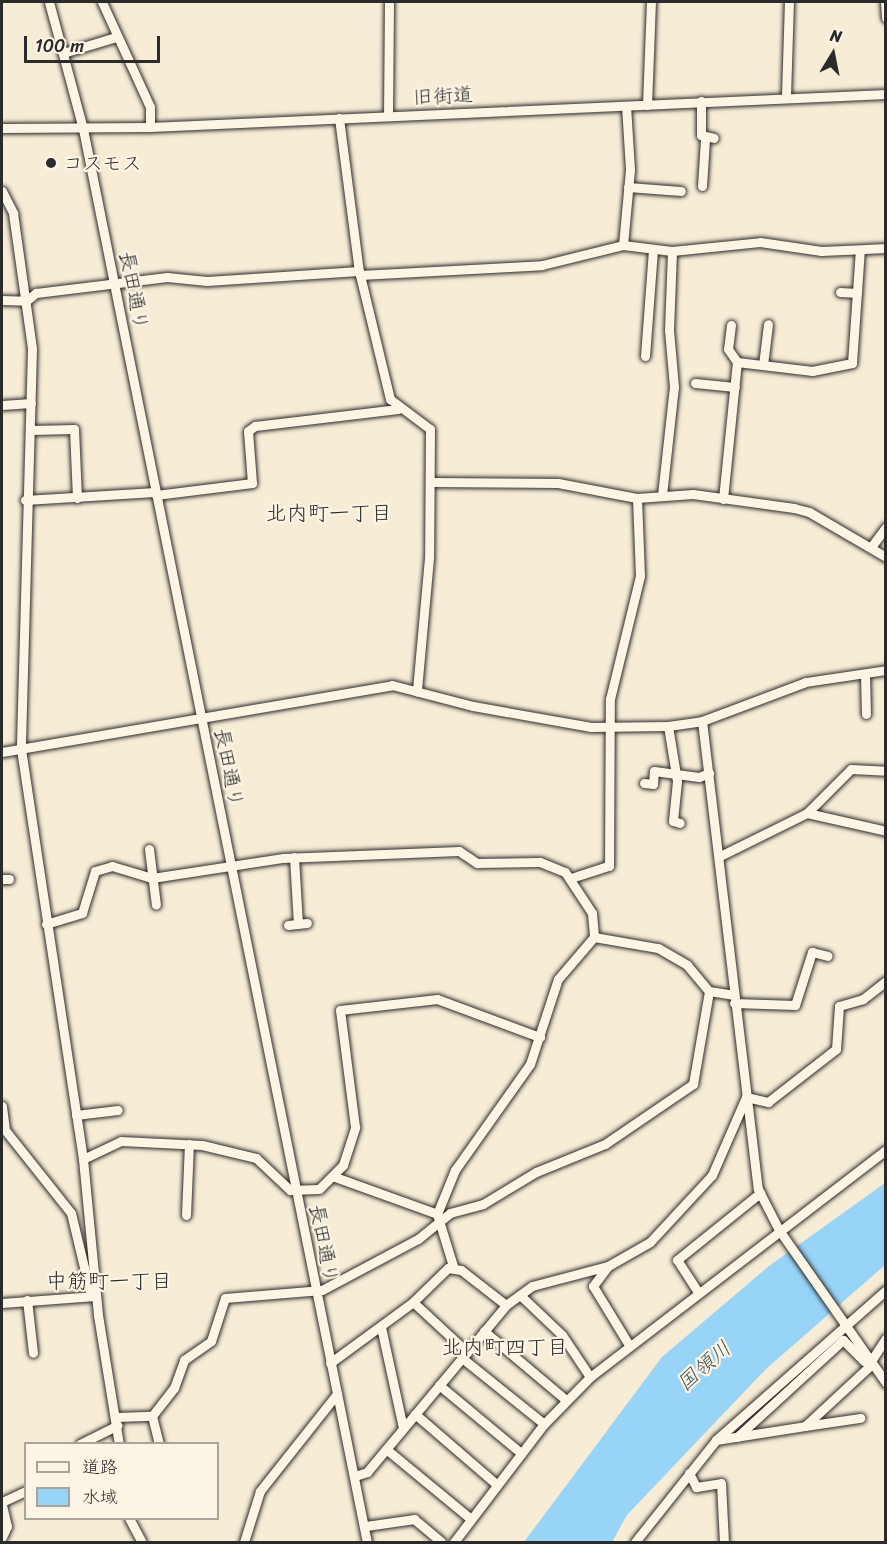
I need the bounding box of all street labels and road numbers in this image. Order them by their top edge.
street label: 旧街道 [412,82,474,110]
street label: 長田通り [115,249,153,333]
street label: 長田通り [210,726,248,810]
street label: 長田通り [305,1202,343,1286]

